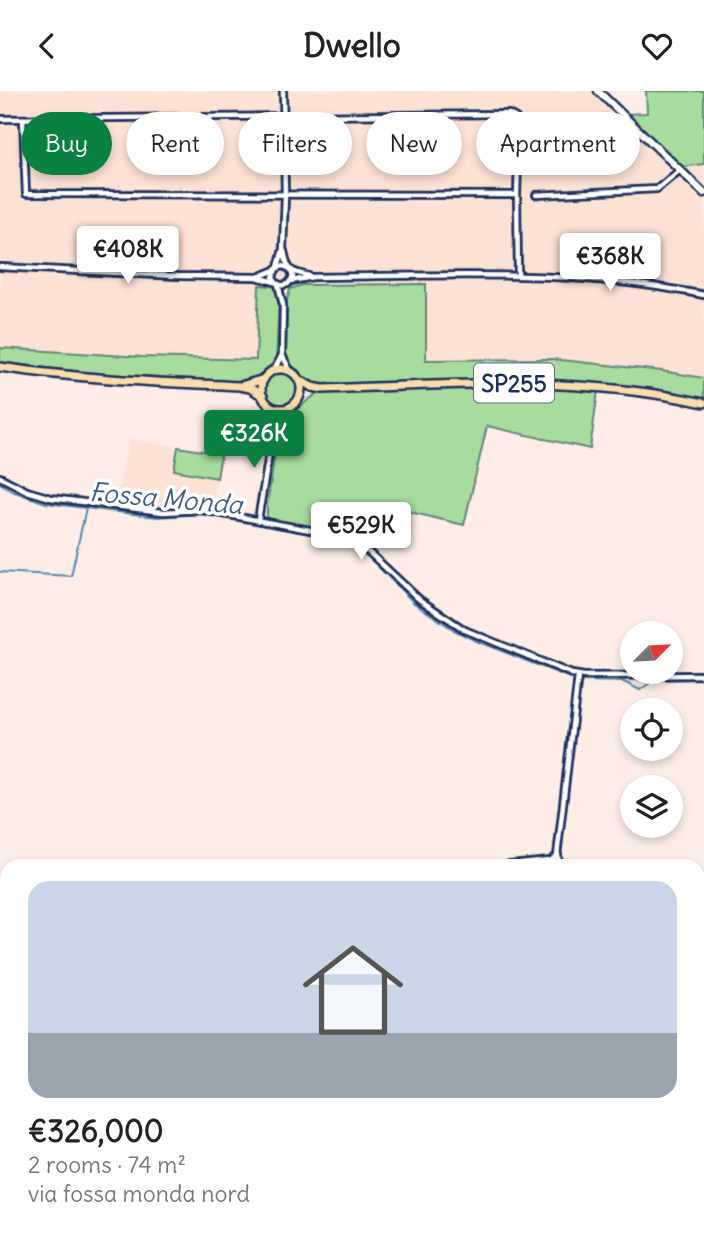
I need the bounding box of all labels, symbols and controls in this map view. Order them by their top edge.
text: Dwello [303,25,401,66]
icon: back [28,27,66,65]
icon: heart [638,27,676,65]
chip: Buy [21,112,112,175]
chip: Rent [126,112,224,175]
chip: Filters [238,112,352,175]
chip: New [366,112,462,175]
chip: Apartment [476,112,640,175]
pin: €408K [79,227,177,286]
pin: €368K [561,233,659,293]
text: €408K [93,234,163,263]
text: €368K [576,241,644,270]
road number: SP255 [474,363,554,403]
pin: €326K [205,411,303,470]
text: €326K [220,418,288,447]
water label: Fossa Monda [88,475,245,521]
pin: €529K [312,503,410,562]
text: €529K [327,510,395,539]
north arrow [620,621,682,684]
map controls [620,621,683,838]
button: locate [620,698,683,761]
button: layers [620,775,683,838]
icon: home [290,927,416,1053]
text: €326,000 [28,1112,164,1150]
text: 2 rooms · 74 m² [28,1150,186,1179]
text: via fossa monda nord [28,1179,250,1208]

